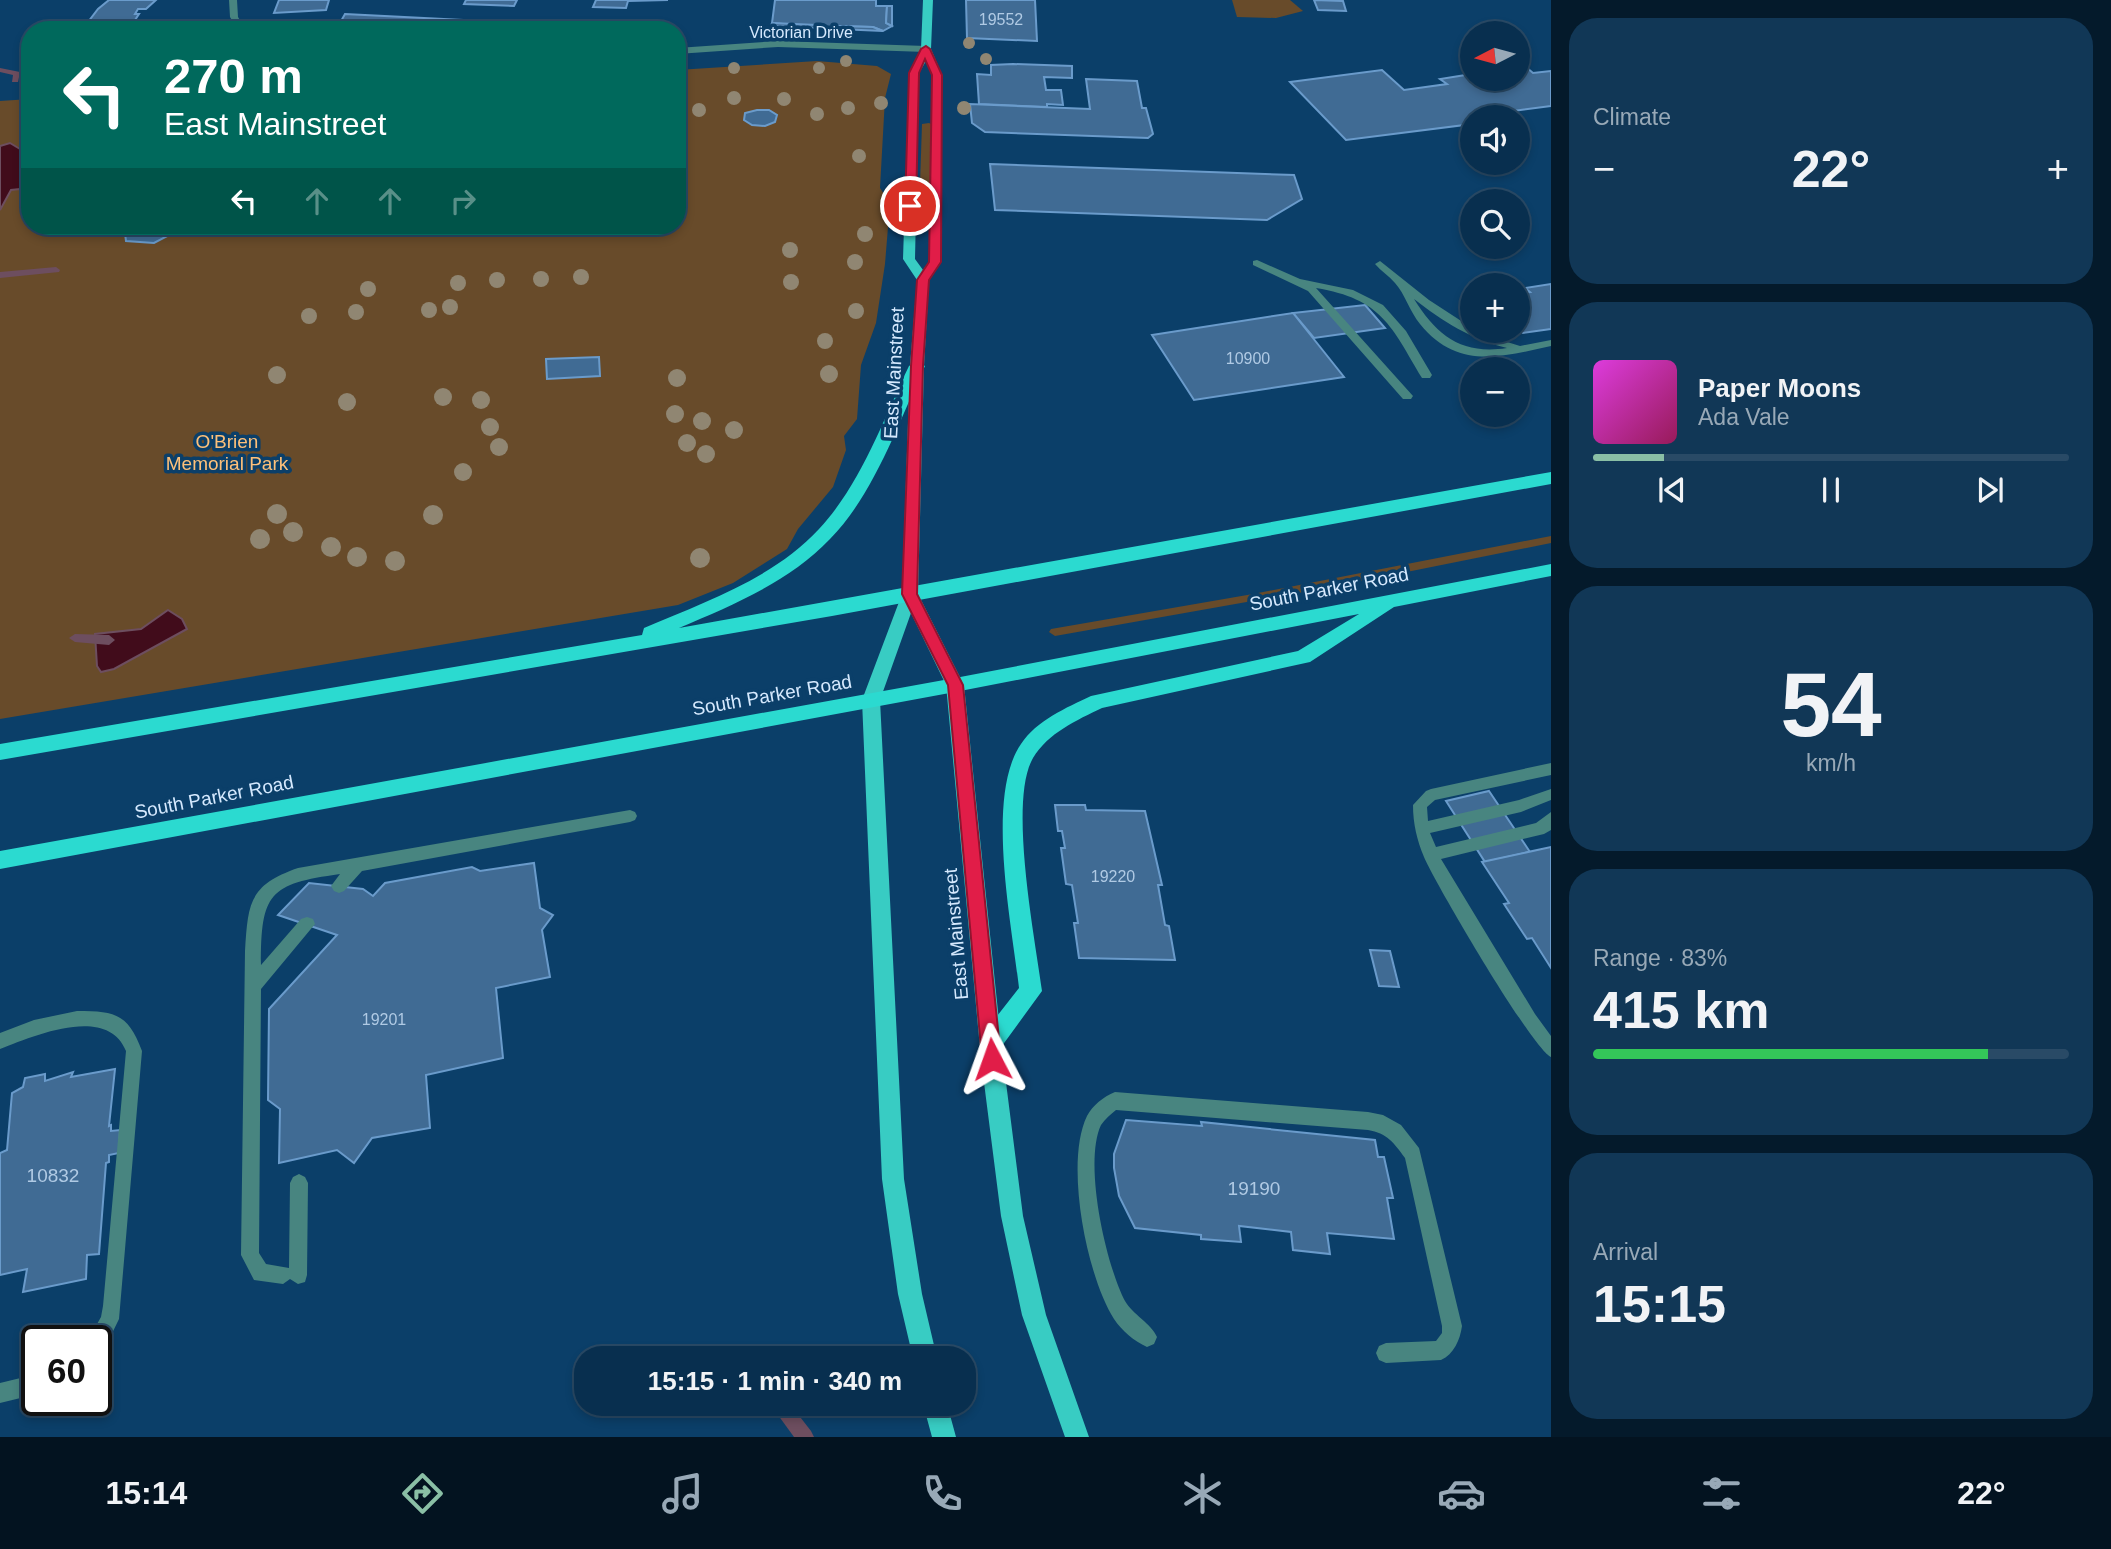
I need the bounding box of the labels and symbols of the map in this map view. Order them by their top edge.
house number: 19552 [979,11,1023,28]
north arrow [1460,21,1530,91]
street label: Victorian Drive [749,24,853,41]
pin [880,176,940,236]
street label: East Mainstreet [880,306,908,439]
house number: 10900 [1226,350,1270,367]
park label: O'Brien Memorial Park [166,431,289,474]
street label: South Parker Road [1248,563,1410,615]
street label: South Parker Road [691,671,853,719]
street label: South Parker Road [133,771,295,823]
street label: East Mainstreet [940,867,972,1001]
house number: 19220 [1091,868,1135,885]
house number: 19201 [362,1011,406,1028]
position arrow [955,1022,1029,1096]
house number: 10832 [27,1165,79,1186]
house number: 19190 [1228,1178,1280,1199]
speed limit sign: 60 [21,1325,112,1416]

